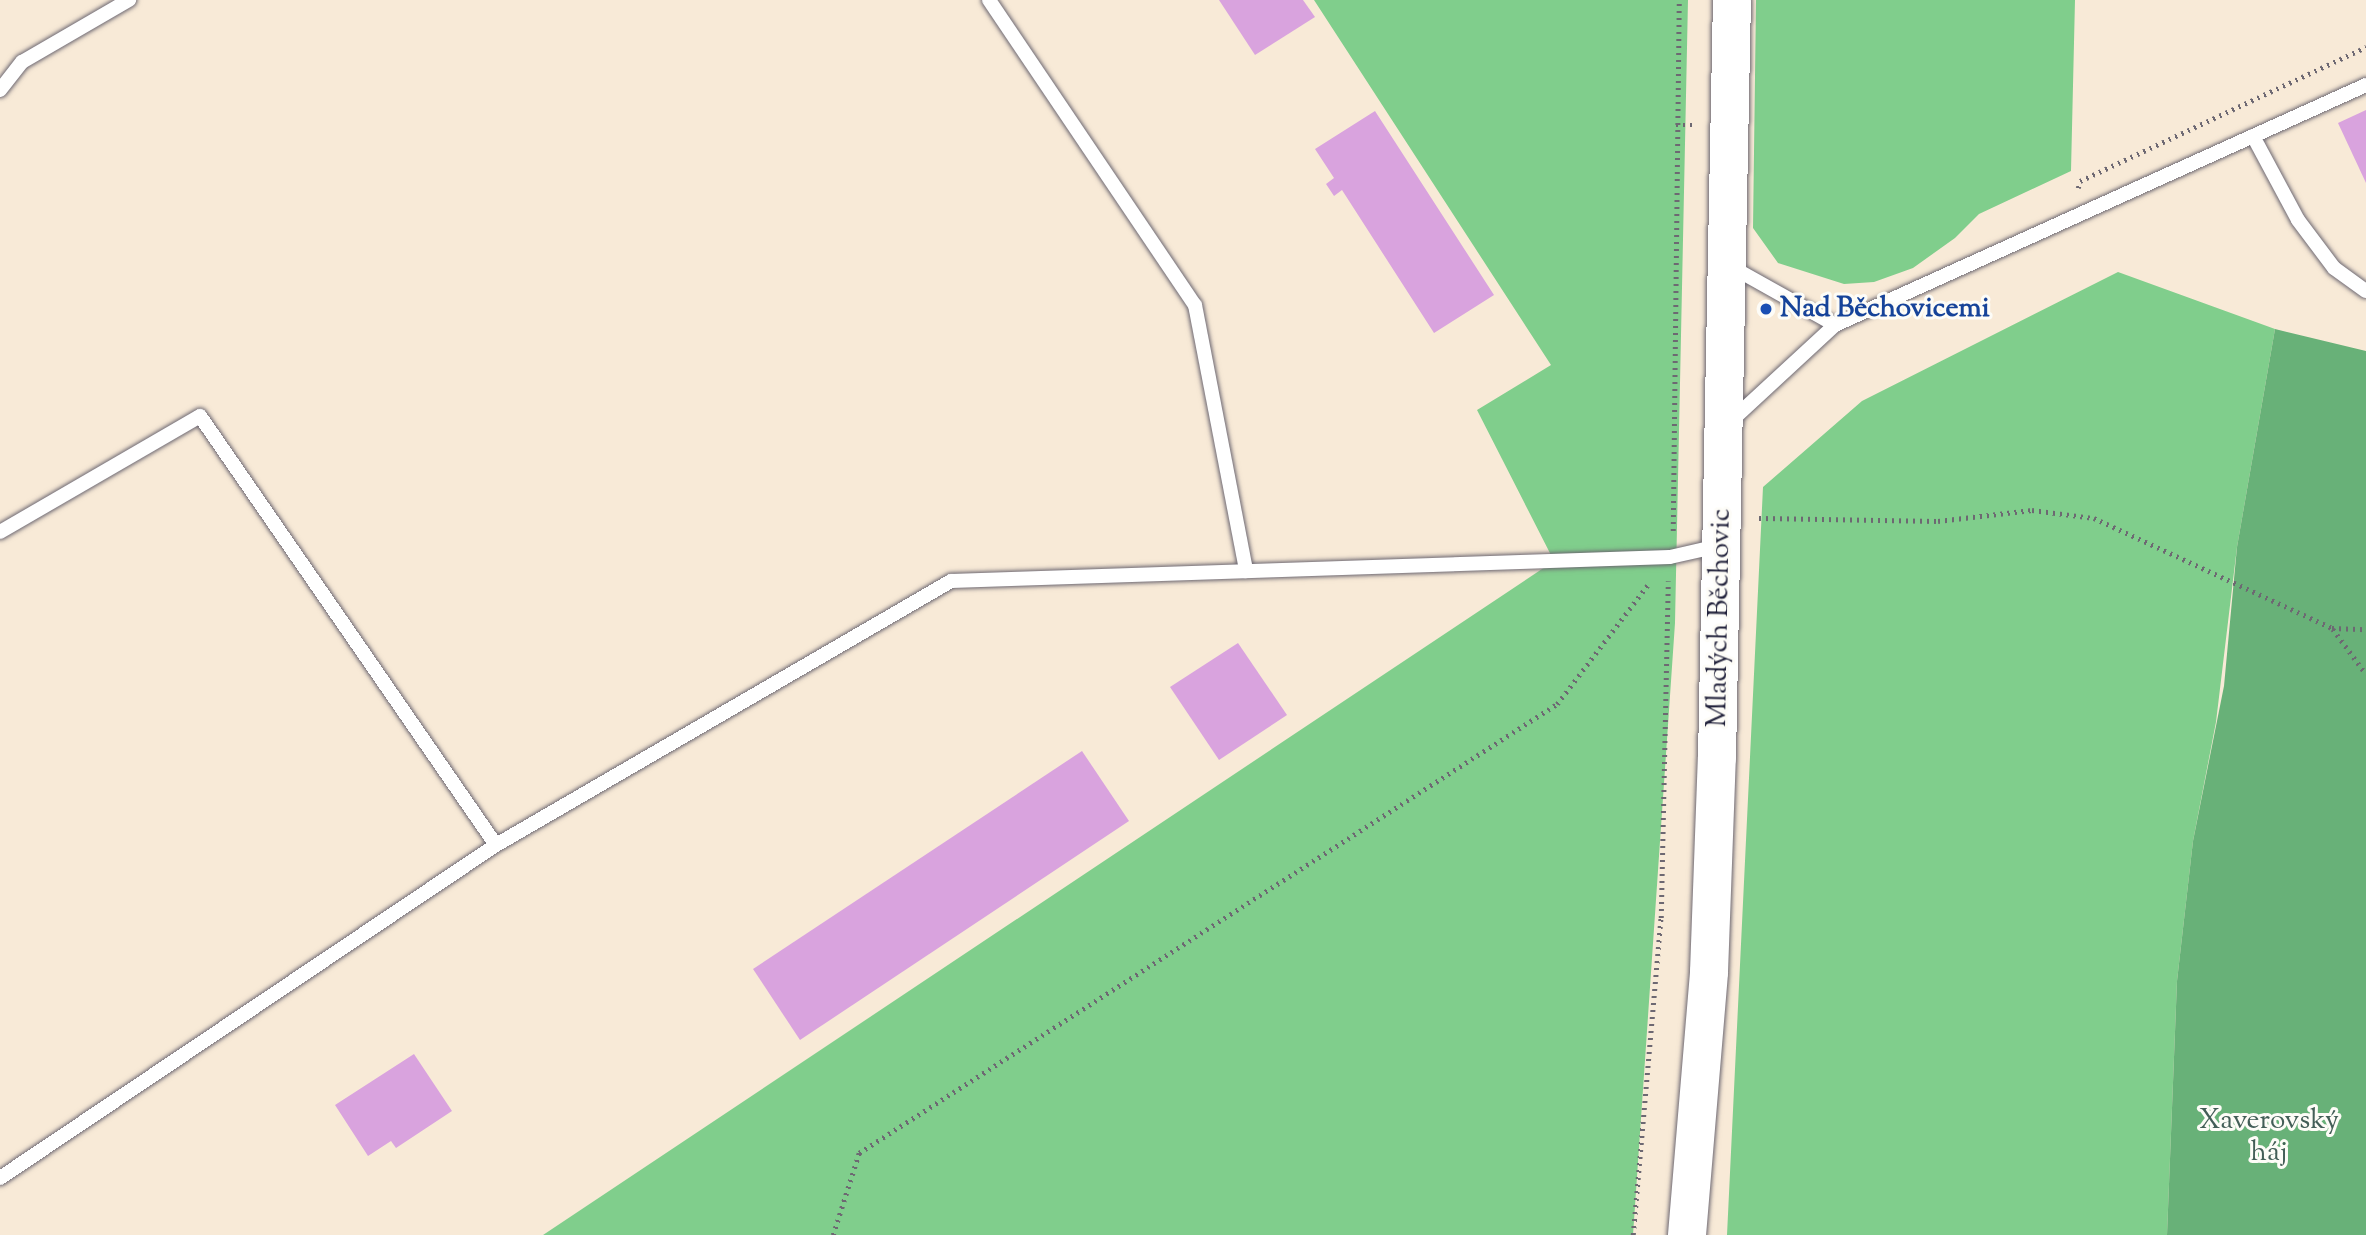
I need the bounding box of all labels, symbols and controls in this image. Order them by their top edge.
place label: Nad Běchovicemi [1780,292,1990,326]
marker: Nad Běchovicemi [1758,301,1774,317]
street label: Mladých Běchovic [1701,508,1739,728]
park label: Xaverovský háj [2199,1104,2339,1170]

